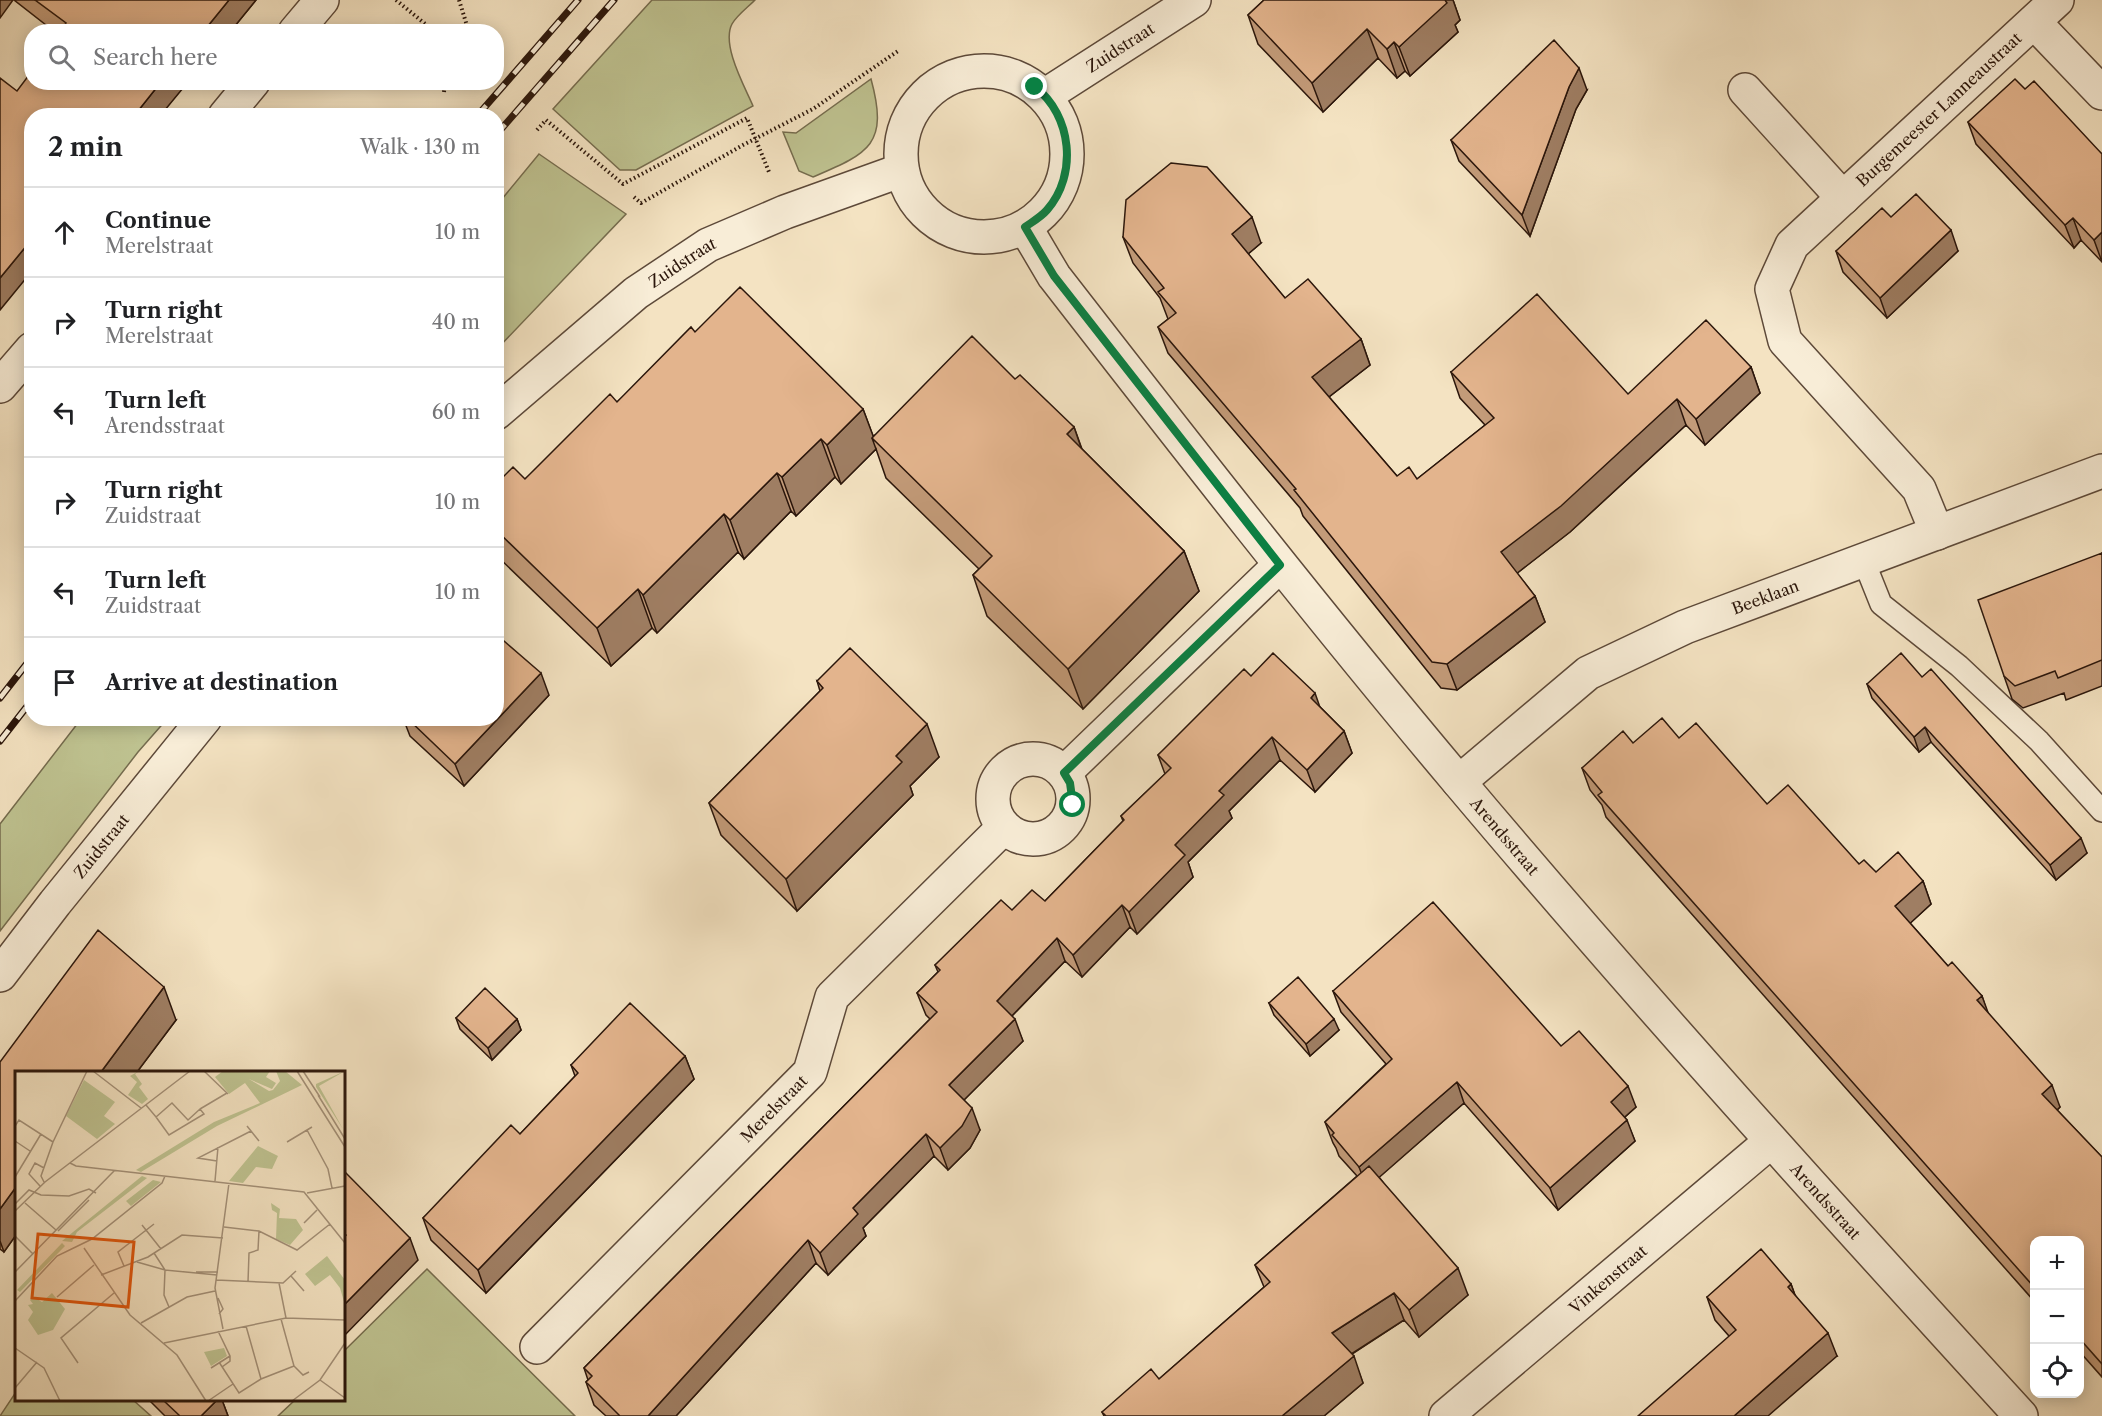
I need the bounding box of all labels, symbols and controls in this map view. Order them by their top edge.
street label: Zuidstraat [1082,18,1158,77]
search box [24,24,504,90]
street label: Burgemeester Lanneaustraat [1852,28,2026,191]
icon: search [45,41,78,74]
text: Search here [93,44,218,71]
route end [1021,73,1047,99]
text: 2 min [48,131,123,163]
text: Walk · 130 m [360,135,480,159]
text: Continue [105,207,211,234]
icon: ahead [48,216,81,249]
text: 10 m [435,220,480,244]
street label: Zuidstraat [645,233,719,292]
text: Merelstraat [105,234,213,258]
text: Turn right [105,297,223,324]
icon: right [48,306,81,339]
text: 40 m [432,310,480,334]
text: Merelstraat [105,324,213,348]
text: Turn left [105,387,206,414]
icon: left [48,396,81,429]
text: 60 m [432,400,480,424]
text: Arendsstraat [105,414,225,438]
text: Turn right [105,477,223,504]
icon: right [48,486,81,519]
text: 10 m [435,490,480,514]
text: Zuidstraat [105,504,201,528]
text: Turn left [105,567,206,594]
street label: Beeklaan [1729,575,1802,619]
icon: left [48,576,81,609]
text: 10 m [435,580,480,604]
text: Zuidstraat [105,594,201,618]
icon: arrive [48,666,81,699]
text: Arrive at destination [105,669,338,696]
route start [1059,791,1085,817]
street label: Arendsstraat [1465,792,1544,879]
street label: Zuidstraat [69,810,133,882]
street label: Merelstraat [736,1070,812,1146]
inset map [15,1071,345,1401]
street label: Arendsstraat [1786,1158,1865,1244]
map controls [2030,1236,2084,1398]
button: + [2030,1236,2084,1290]
street label: Vinkenstraat [1564,1240,1651,1318]
button: − [2030,1290,2084,1344]
button: locate [2030,1344,2084,1398]

